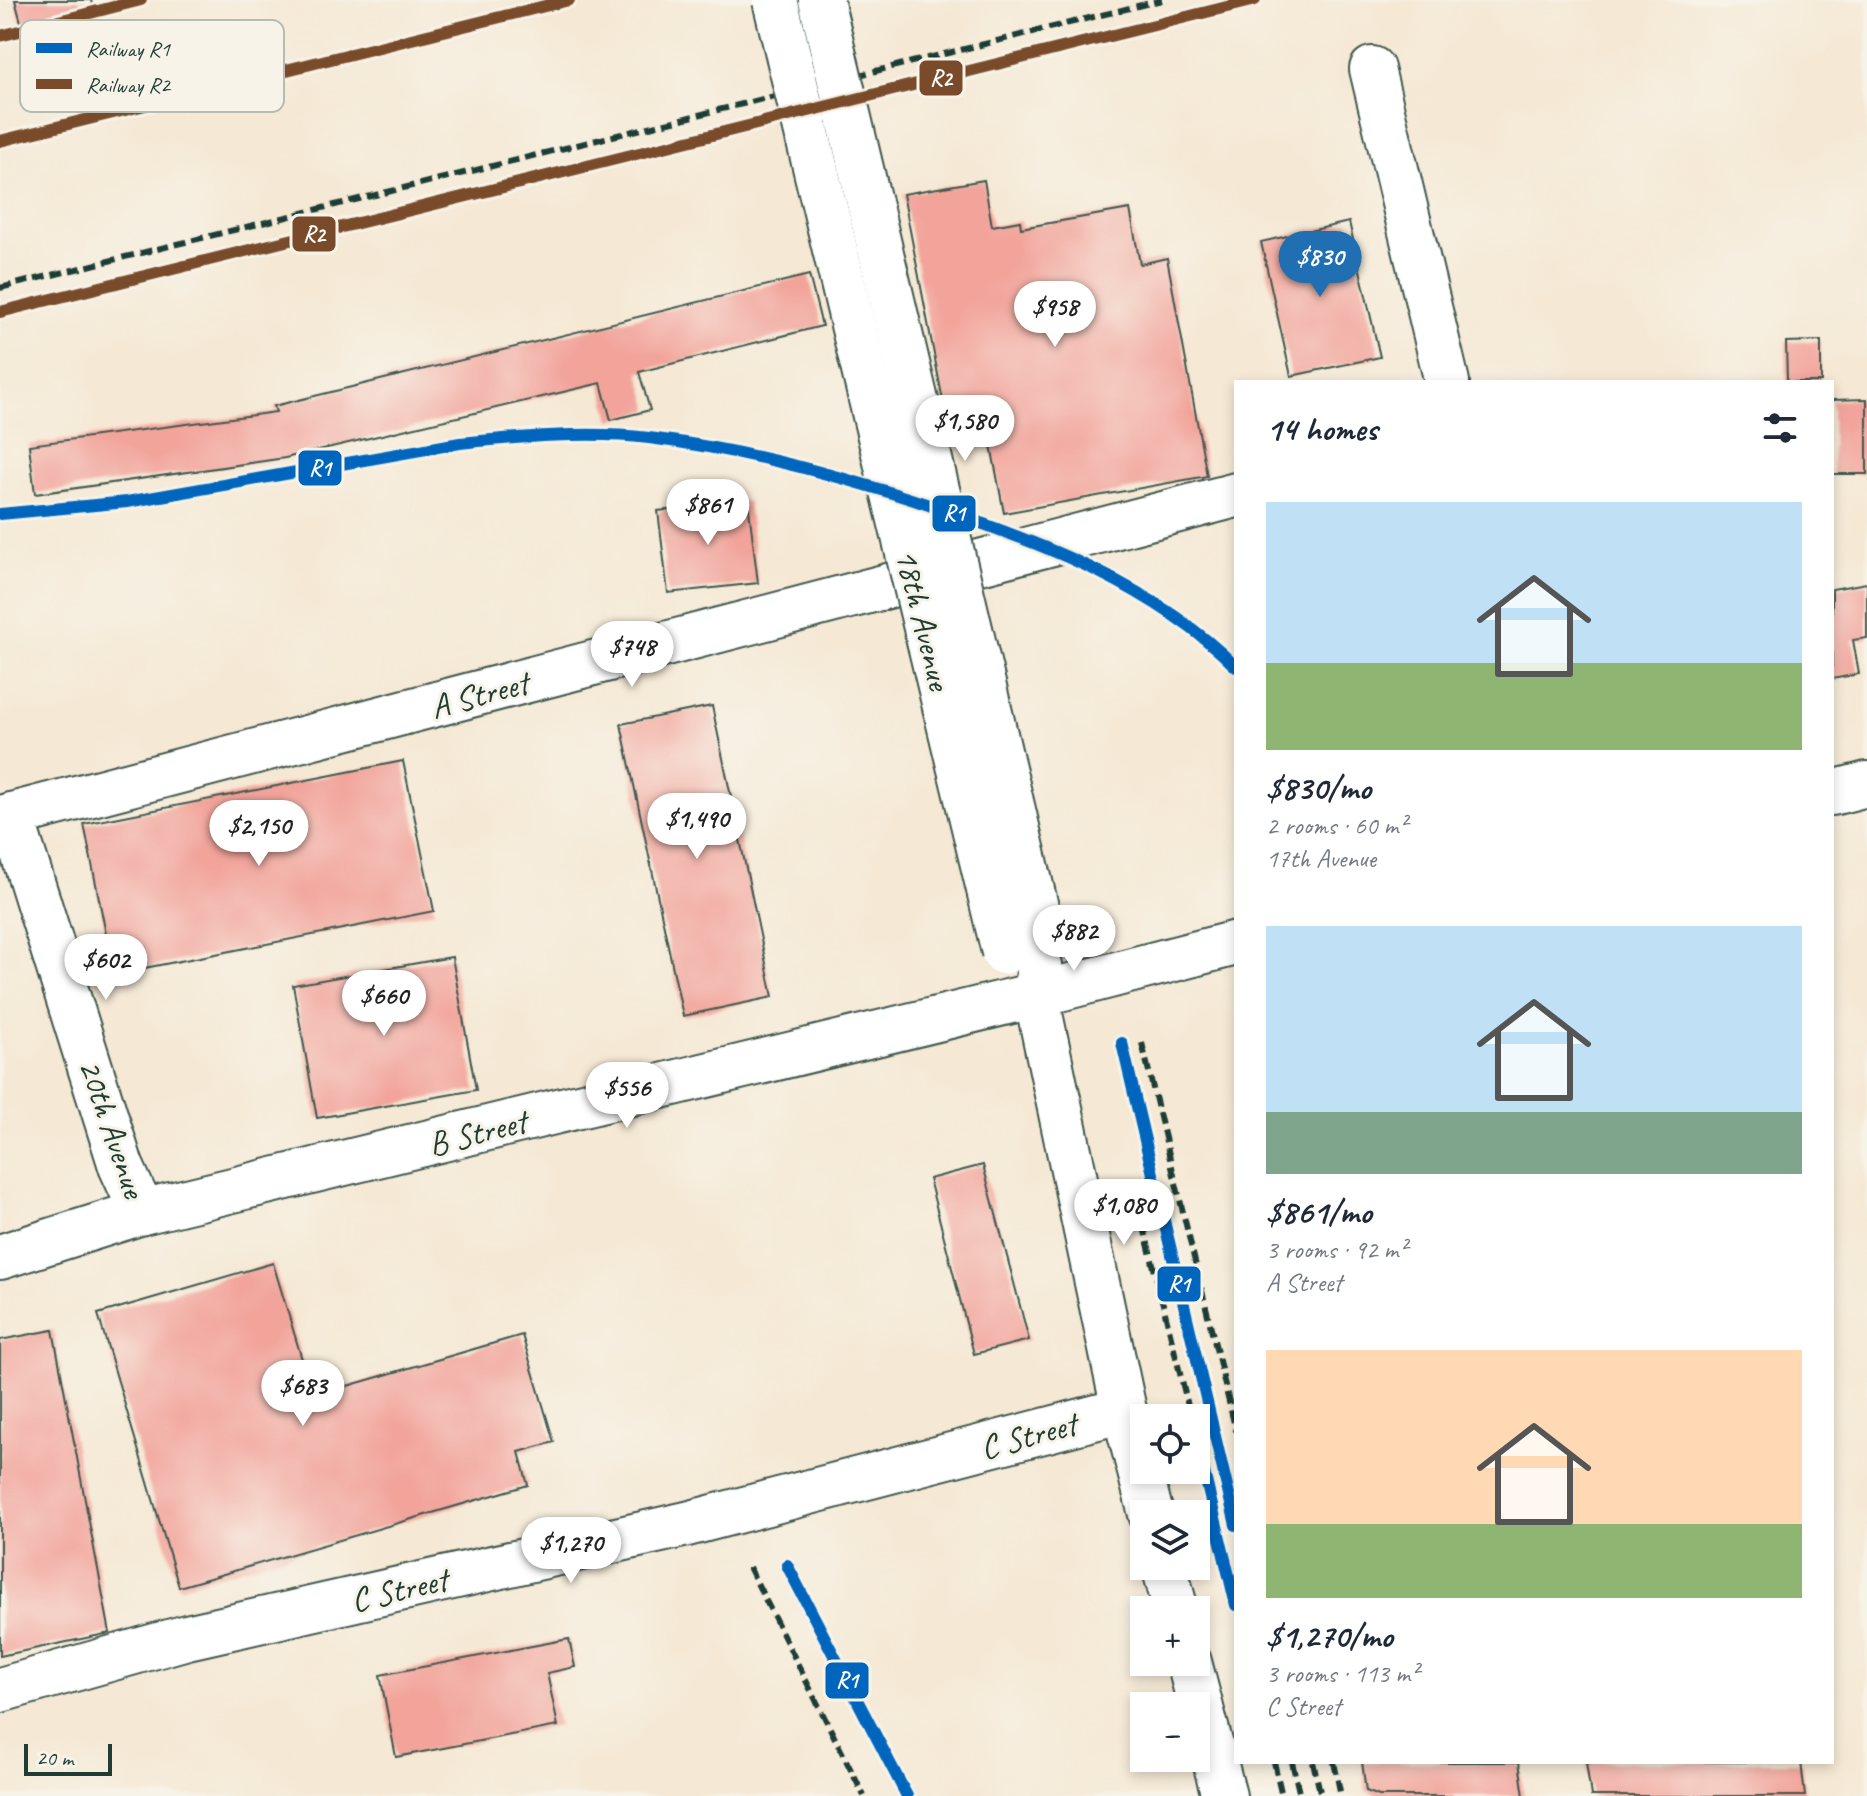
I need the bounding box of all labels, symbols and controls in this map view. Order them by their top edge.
legend [20,20,284,112]
text: Railway R1 [86,35,171,63]
line badge: R2 [918,59,964,97]
text: R2 [930,65,954,93]
text: Railway R2 [86,71,172,99]
line badge: R2 [291,215,337,253]
text: R2 [303,221,327,249]
pin: $830 [1273,231,1367,299]
text: $830 [1297,240,1343,273]
pin: $958 [1008,281,1102,349]
text: $958 [1032,290,1078,323]
pin: $1,580 [900,395,1030,463]
text: $1,580 [933,404,997,437]
icon: filters [1758,406,1802,450]
text: 14 homes [1266,407,1377,450]
line badge: R1 [297,449,343,487]
text: R1 [309,455,333,483]
pin: $861 [661,479,755,547]
text: $861 [684,488,732,521]
line badge: R1 [931,494,977,533]
text: R1 [943,500,967,528]
street label: 18th Avenue [885,544,962,696]
icon: home [1462,554,1606,698]
pin: $748 [585,621,679,689]
text: $748 [609,630,655,663]
street label: A Street [426,660,537,728]
text: $830/mo [1266,766,1371,809]
pin: $1,490 [632,793,762,861]
pin: $2,150 [194,800,324,868]
text: $1,490 [665,802,729,835]
text: $2,150 [227,809,291,842]
text: 2 rooms · 60 m² [1266,809,1407,842]
text: 17th Avenue [1266,842,1376,875]
pin: $882 [1027,905,1121,973]
text: $882 [1051,914,1097,947]
pin: $602 [59,934,153,1002]
text: $602 [82,943,130,976]
pin: $660 [337,970,431,1038]
icon: home [1462,978,1606,1122]
text: $660 [360,979,408,1012]
street label: 20th Avenue [69,1053,157,1205]
pin: $556 [580,1062,674,1130]
text: $556 [604,1071,650,1104]
street label: B Street [424,1098,535,1165]
pin: $1,080 [1059,1179,1189,1247]
text: $1,080 [1092,1188,1156,1221]
text: $861/mo [1266,1190,1371,1233]
text: 3 rooms · 92 m² [1266,1233,1407,1266]
line badge: R1 [1156,1265,1202,1303]
text: A Street [1266,1266,1342,1299]
text: R1 [1168,1271,1192,1299]
pin: $683 [256,1360,350,1428]
text: $683 [279,1369,327,1402]
street label: C Street [975,1401,1085,1469]
icon: home [1462,1402,1606,1546]
map controls [1130,1404,1210,1772]
button: locate [1130,1404,1210,1484]
button: layers [1130,1500,1210,1580]
pin: $1,270 [506,1517,636,1585]
text: $1,270 [539,1526,603,1559]
street label: C Street [347,1556,456,1621]
button: + [1130,1596,1210,1676]
text: $1,270/mo [1266,1614,1393,1657]
text: 3 rooms · 113 m² [1266,1657,1418,1690]
line badge: R1 [824,1661,870,1700]
text: R1 [836,1667,860,1695]
text: C Street [1266,1690,1341,1723]
button: − [1130,1692,1210,1772]
scale bar [24,1740,112,1776]
text: 20 m [36,1744,73,1772]

